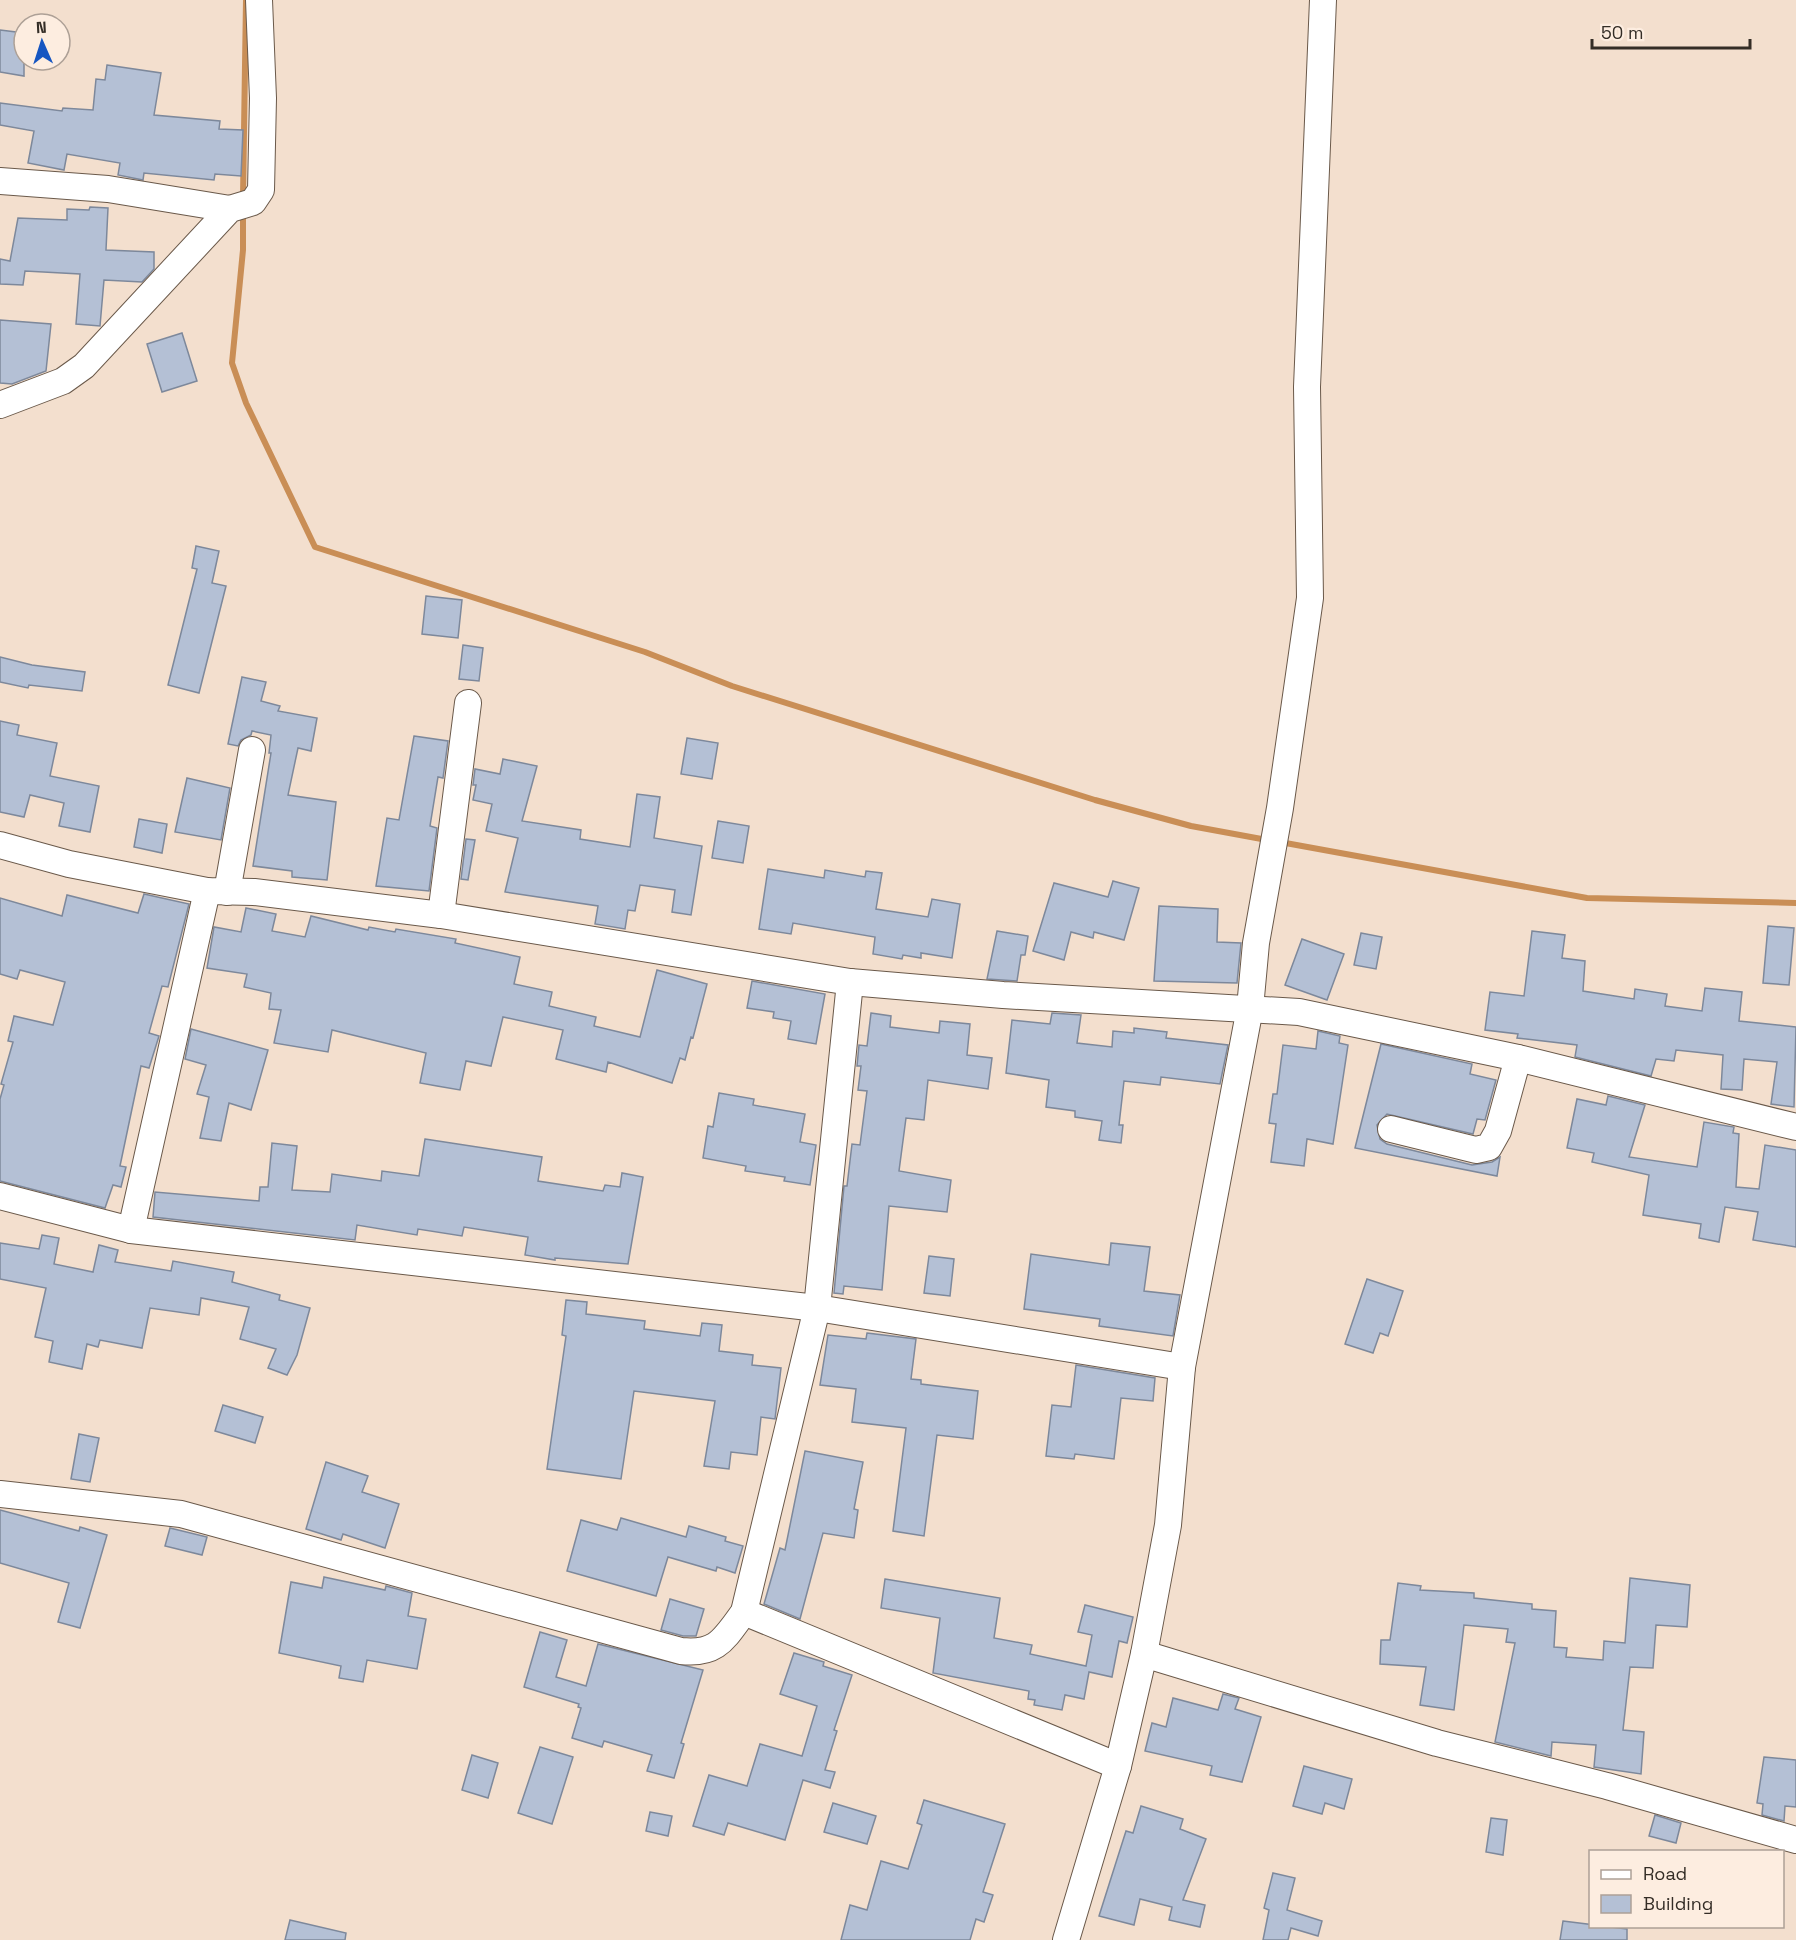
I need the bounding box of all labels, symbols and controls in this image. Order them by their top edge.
north arrow [12,12,72,72]
scale bar [1592,12,1750,50]
text: N [35,17,47,38]
text: 50 m [1601,21,1643,44]
legend [1589,1850,1784,1928]
text: Road [1643,1862,1687,1885]
text: Building [1643,1892,1713,1915]

